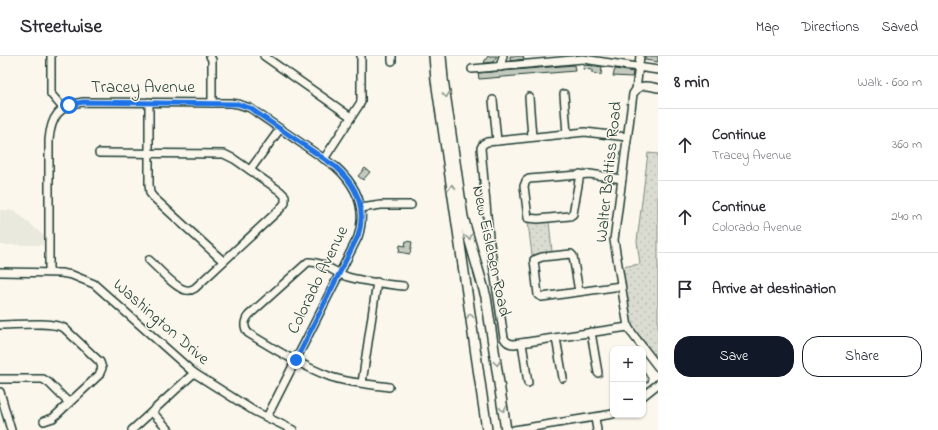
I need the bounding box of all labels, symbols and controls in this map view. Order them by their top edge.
text: Streetwise [20,14,102,41]
text: Map [756,17,779,38]
text: Directions [801,17,859,38]
text: Saved [881,17,918,38]
text: 8 min [674,70,709,95]
text: Walk · 600 m [857,73,922,92]
street label: Tracey Avenue [91,75,195,101]
one-way arrow [441,92,450,98]
route start [60,96,78,114]
street label: Walter Battiss Road [589,100,629,244]
text: Continue [712,124,766,146]
icon: ahead [674,134,696,156]
text: 360 m [892,135,922,154]
text: Tracey Avenue [712,146,791,165]
street label: New Eisleben Road [465,183,517,319]
one-way arrow [448,184,456,190]
text: Continue [712,196,766,218]
icon: ahead [674,206,696,228]
text: 240 m [891,207,922,226]
text: Colorado Avenue [712,218,802,237]
street label: Colorado Avenue [281,221,355,338]
one-way arrow [464,233,473,240]
street label: Washington Drive [106,273,215,373]
icon: arrive [674,278,696,300]
text: Arrive at destination [712,278,836,300]
one-way arrow [467,313,475,319]
button: Save [674,336,794,377]
button: Share [802,336,922,377]
map controls [610,346,646,418]
button: + [610,346,646,382]
route end [287,351,305,369]
one-way arrow [492,360,501,366]
button: − [610,382,646,418]
one-way arrow [498,406,507,412]

